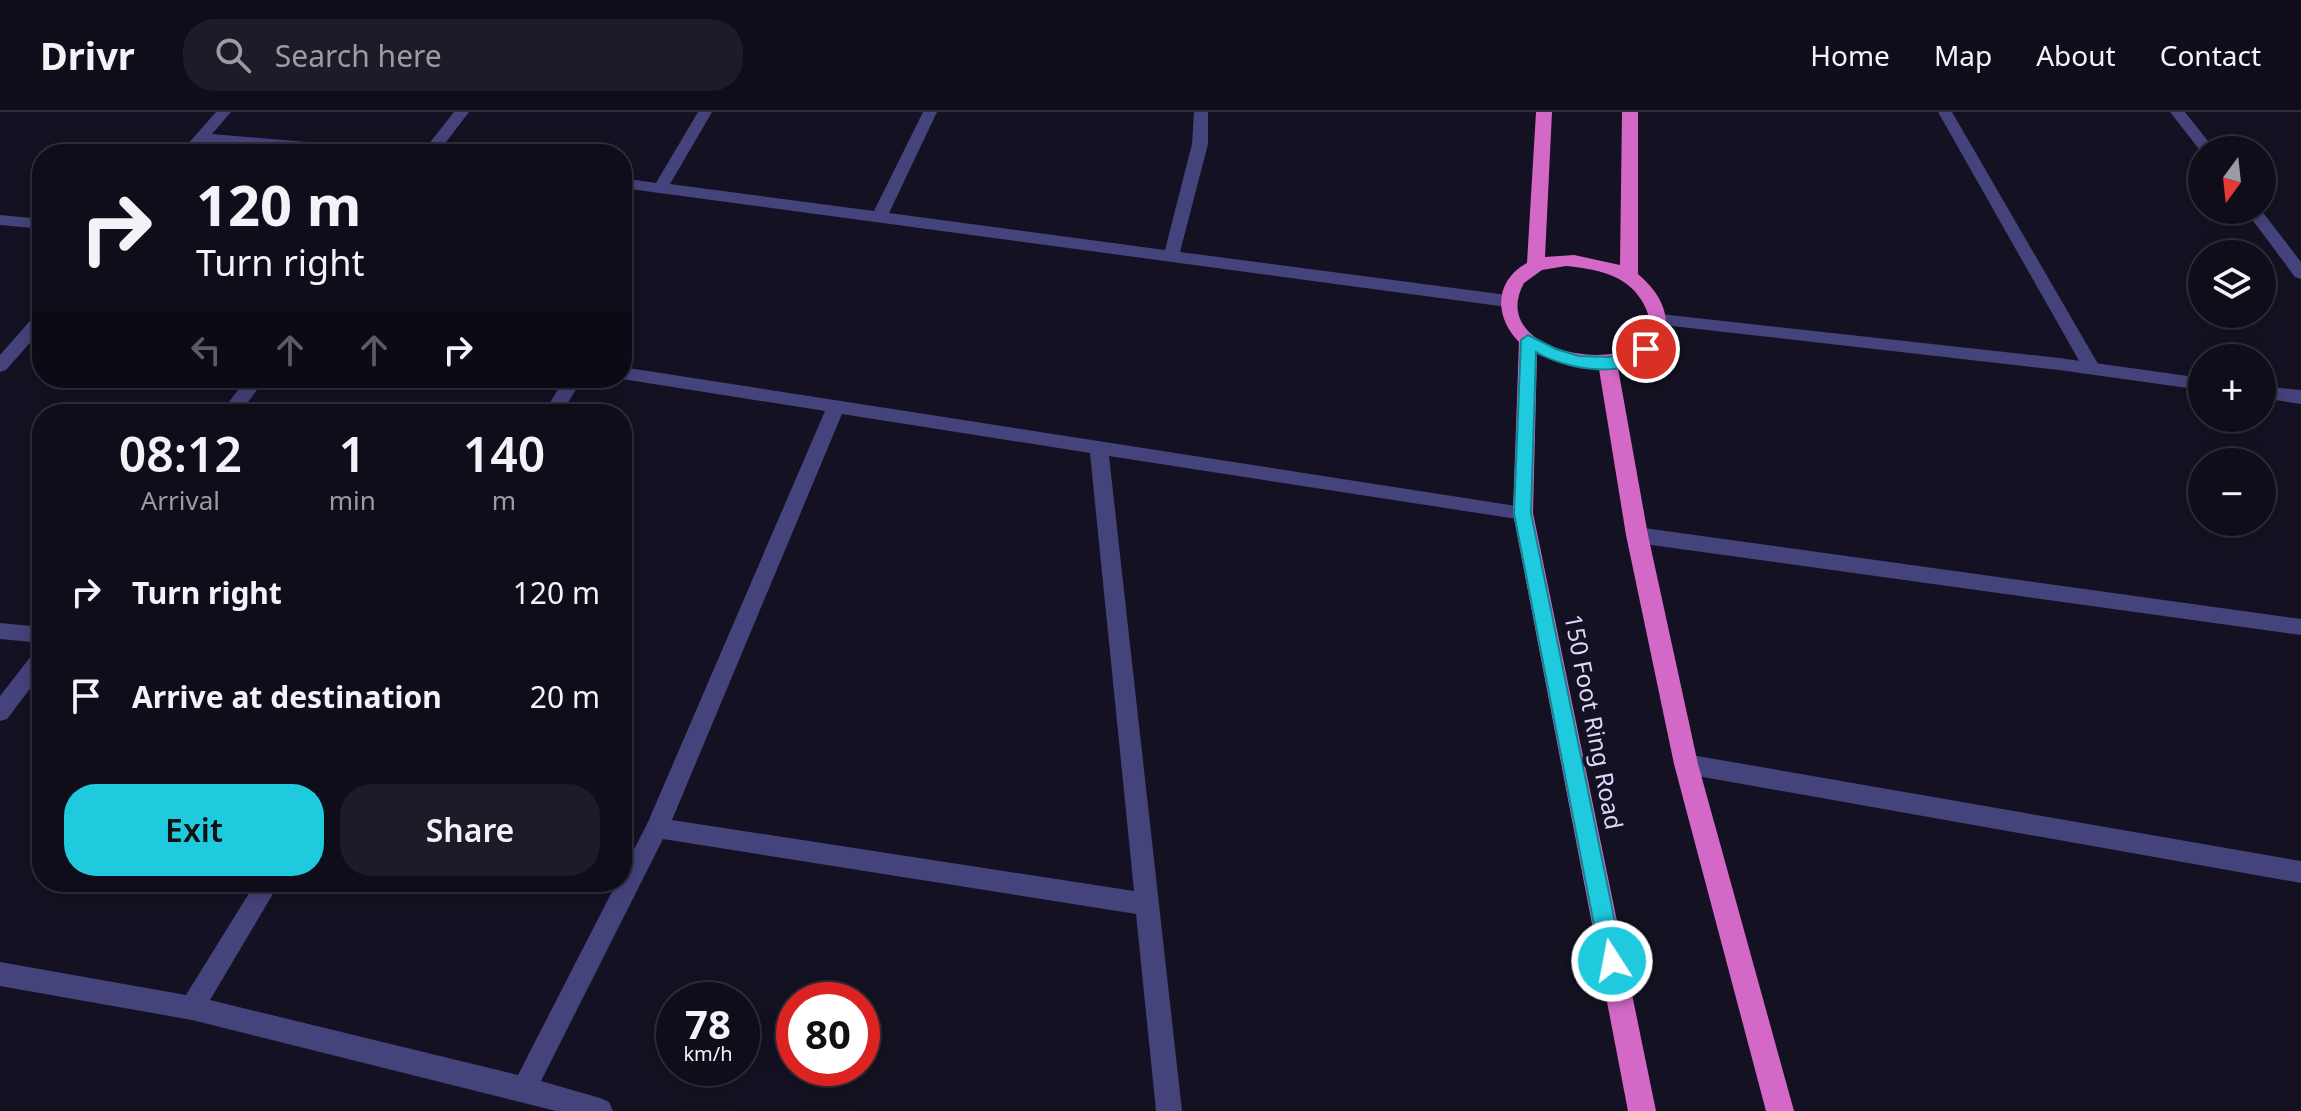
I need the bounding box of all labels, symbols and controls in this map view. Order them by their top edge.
search box [183,19,743,91]
text: Drivr [40,29,135,81]
icon: search [211,33,255,77]
text: Search here [275,35,442,76]
text: Home [1810,36,1890,74]
text: Map [1934,36,1992,74]
text: About [2036,36,2116,74]
text: Contact [2160,36,2261,74]
north arrow [2188,136,2276,224]
map controls [2188,136,2276,536]
text: 120 m [196,166,361,242]
icon: right [64,176,168,280]
text: Turn right [196,238,364,287]
button: layers [2188,240,2276,328]
pin [1612,315,1680,383]
icon: arrive [1624,327,1668,371]
icon: left [184,328,228,372]
icon: ahead [268,328,312,372]
icon: ahead [352,328,396,372]
icon: right [436,328,480,372]
button: + [2188,344,2276,432]
text: 08:12 [119,421,242,486]
text: 1 [339,421,366,486]
text: 140 [463,421,545,486]
button: − [2188,448,2276,536]
text: Arrival [141,482,220,518]
text: min [329,482,376,518]
text: m [492,482,516,518]
icon: right [64,570,108,614]
text: Turn right [132,572,282,613]
text: 120 m [513,572,600,613]
street label: 150 Foot Ring Road [1557,611,1632,832]
icon: arrive [64,674,108,718]
text: Arrive at destination [132,676,442,717]
text: 20 m [530,676,600,717]
button: Exit [64,784,324,876]
button: Share [340,784,600,876]
position arrow [1570,919,1654,1003]
speed limit sign: 80 [776,982,880,1086]
text: 78 [685,996,731,1051]
text: km/h [683,1040,733,1067]

